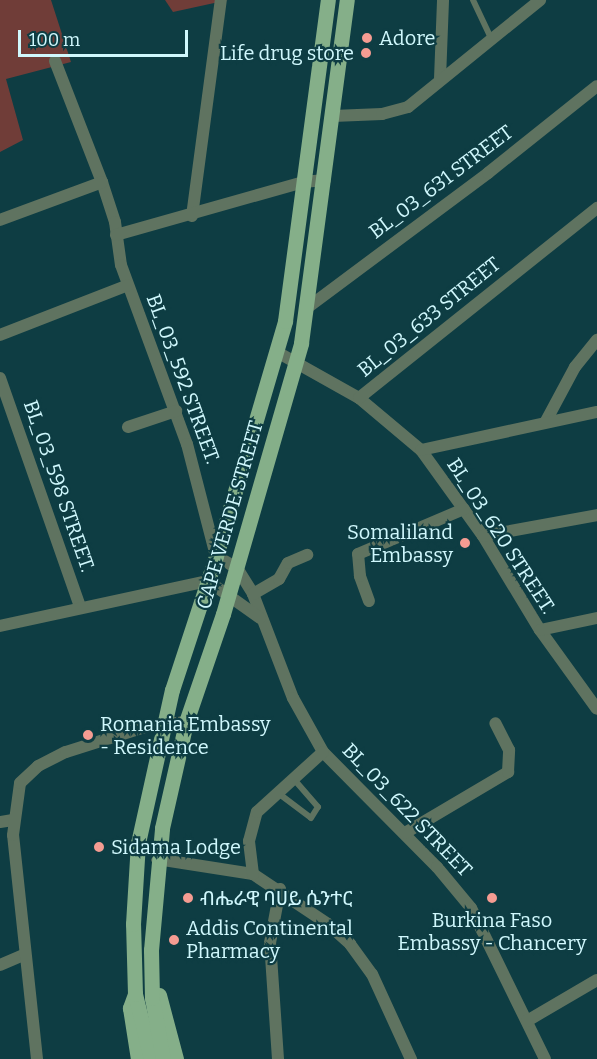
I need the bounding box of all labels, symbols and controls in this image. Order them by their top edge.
scale bar [21,18,190,56]
place label: Adore [379,26,435,50]
text: 100 m [29,29,80,51]
marker: Adore [360,31,374,45]
place label: Life drug store [220,41,354,65]
marker: Life drug store [359,46,373,60]
street label: BL_03_631 STREET [364,120,518,244]
street label: BL_03_633 STREET [353,252,505,382]
street label: BL_03_592 STREET. [141,291,225,467]
street label: BL_03_598 STREET. [18,397,100,575]
street label: CAPE VERDE STREET [192,418,268,612]
street label: BL_03_620 STREET. [442,454,560,618]
place label: Somaliland Embassy [347,520,453,567]
marker: Somaliland Embassy [458,536,472,550]
place label: Romania Embassy - Residence [100,712,271,759]
marker: Romania Embassy - Residence [81,728,95,742]
street label: BL_03_622 STREET [337,738,477,882]
place label: Sidama Lodge [111,835,241,859]
marker: Sidama Lodge [92,840,106,854]
place label: ብሔራዊ ባሀይ ሴንተር [200,886,353,910]
marker: ብሔራዊ ባሀይ ሴንተር [181,891,195,905]
marker: Burkina Faso Embassy - Chancery [485,891,499,905]
place label: Burkina Faso Embassy - Chancery [397,908,587,955]
place label: Addis Continental Pharmacy [186,916,353,963]
marker: Addis Continental Pharmacy [167,933,181,947]

